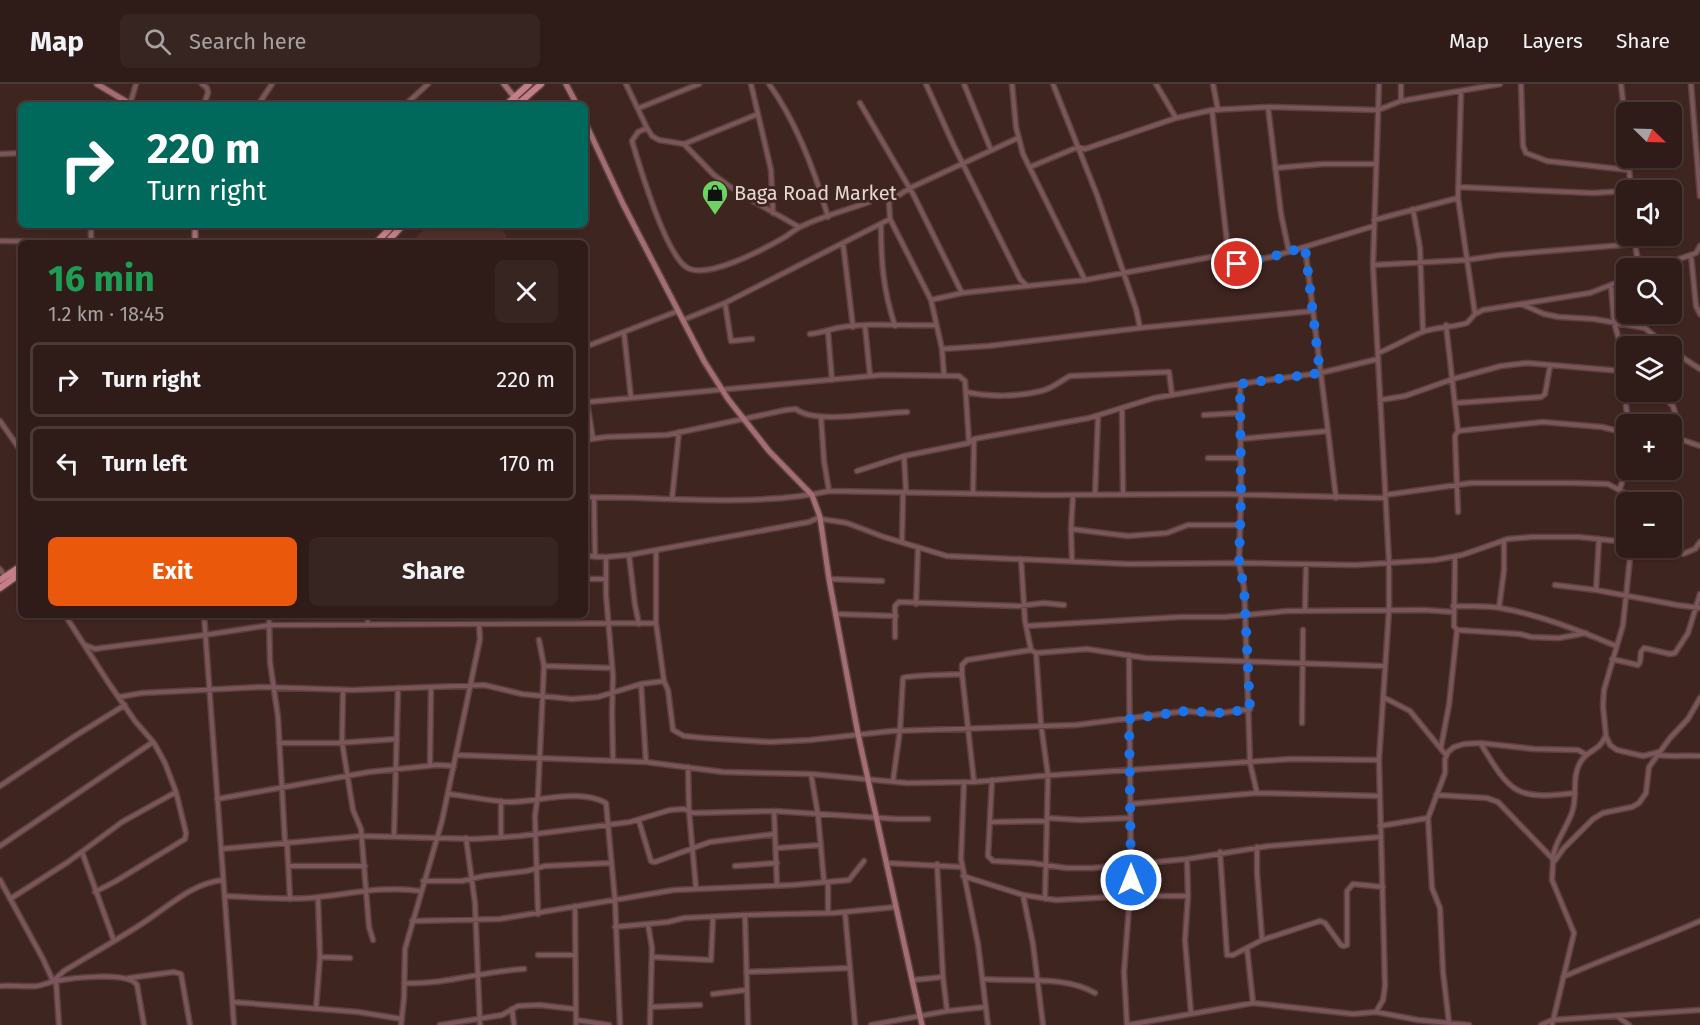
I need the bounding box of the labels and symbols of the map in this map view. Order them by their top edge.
north arrow [1616,102,1682,168]
shop icon: Baga Road Market [700,178,730,216]
place label: Baga Road Market [734,181,898,205]
pin [1211,238,1262,289]
position arrow [1099,848,1163,912]

